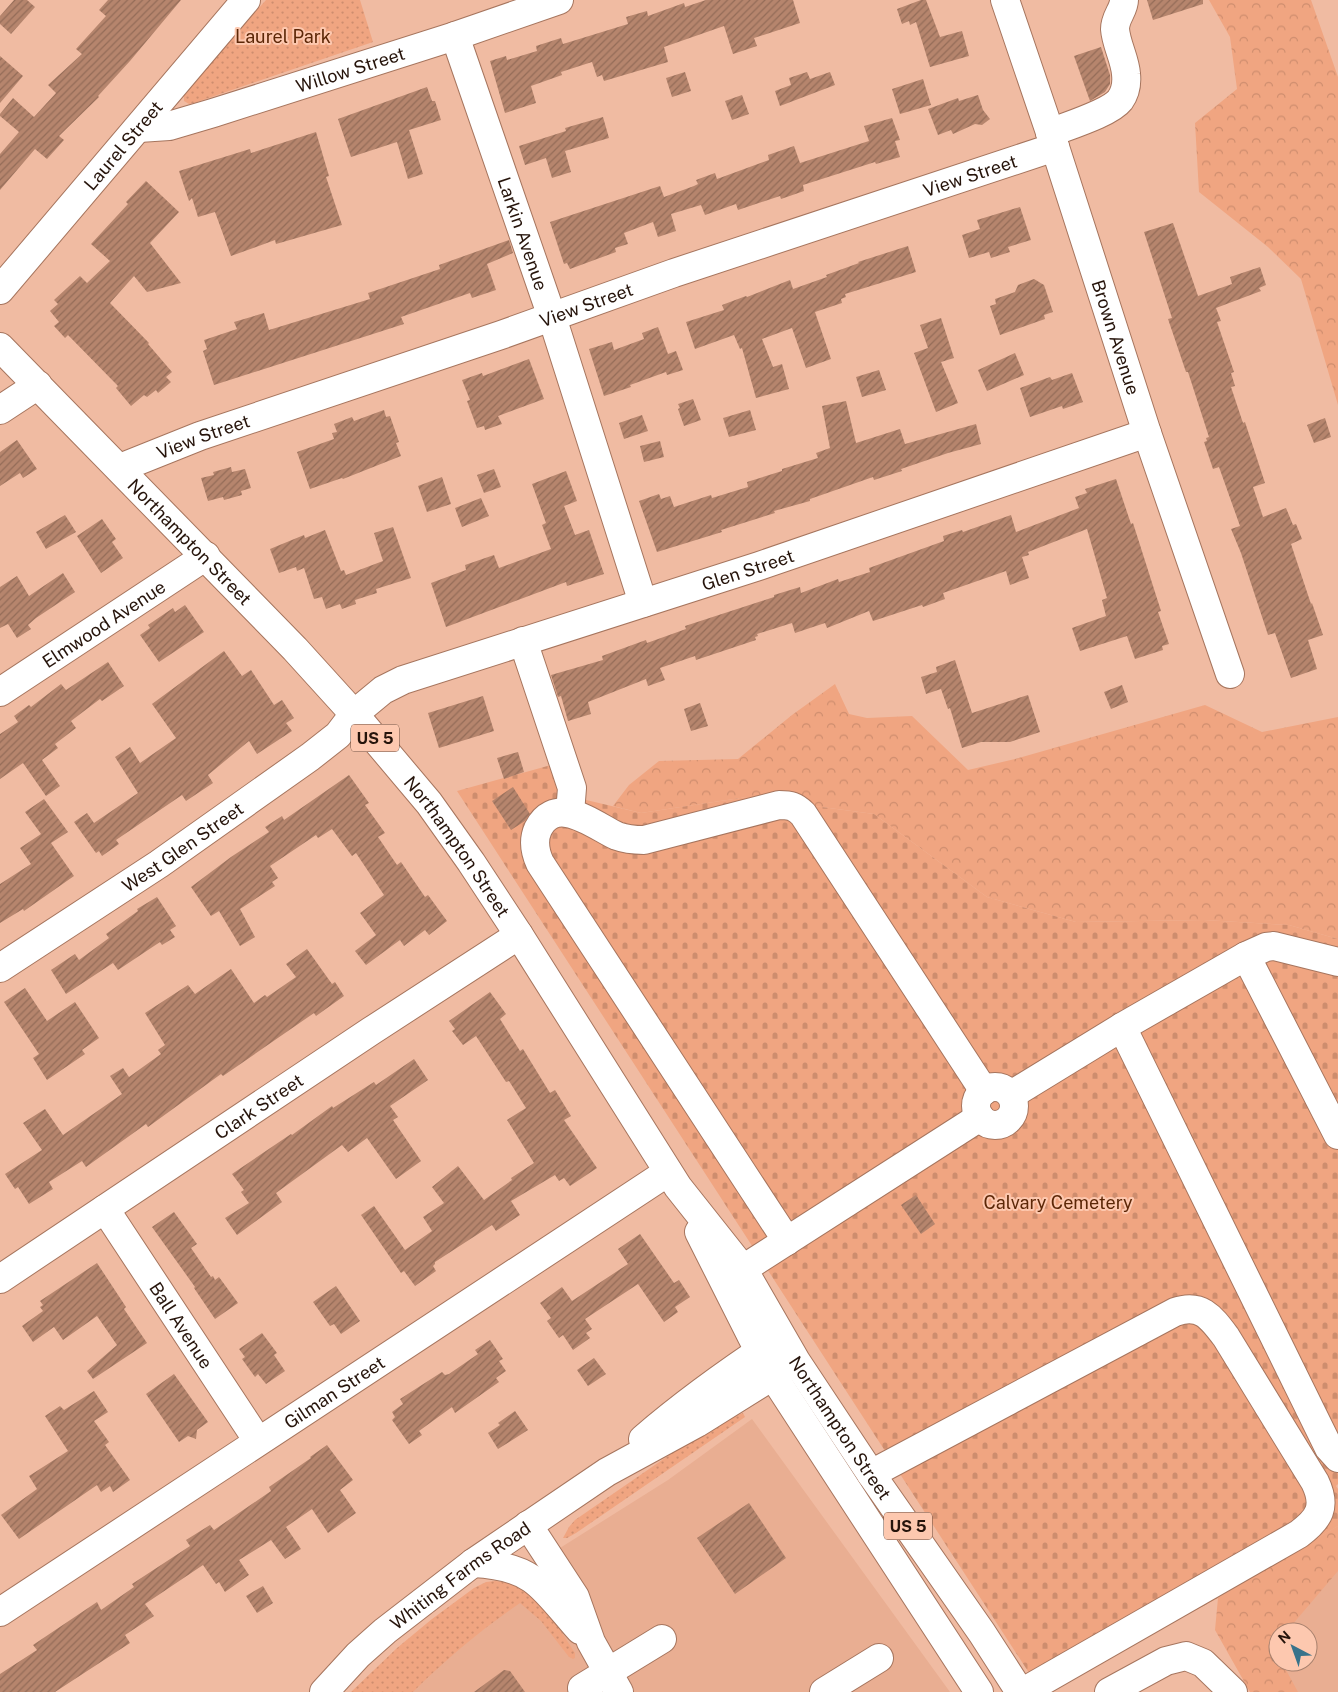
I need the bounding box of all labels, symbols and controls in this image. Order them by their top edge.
park label: Laurel Park [235,26,331,47]
street label: Willow Street [293,42,407,96]
street label: Laurel Street [79,96,167,194]
street label: View Street [920,150,1019,200]
street label: Larkin Avenue [494,174,552,293]
street label: Brown Avenue [1088,277,1144,397]
street label: View Street [537,278,636,331]
street label: View Street [153,410,252,463]
street label: Northampton Street [124,474,256,609]
street label: Glen Street [699,544,796,594]
street label: Elmwood Avenue [38,576,169,672]
road number: US 5 [351,724,399,751]
street label: Northampton Street [400,772,515,921]
street label: West Glen Street [118,797,247,896]
street label: Clark Street [210,1069,307,1143]
park label: Calvary Cemetery [983,1192,1133,1213]
street label: Ball Avenue [146,1278,218,1372]
street label: Gilman Street [280,1351,388,1433]
street label: Northampton Street [785,1352,896,1503]
road number: US 5 [884,1512,932,1540]
street label: Whiting Farms Road [386,1517,534,1634]
north arrow [1268,1622,1318,1672]
text: N [1275,1628,1294,1647]

